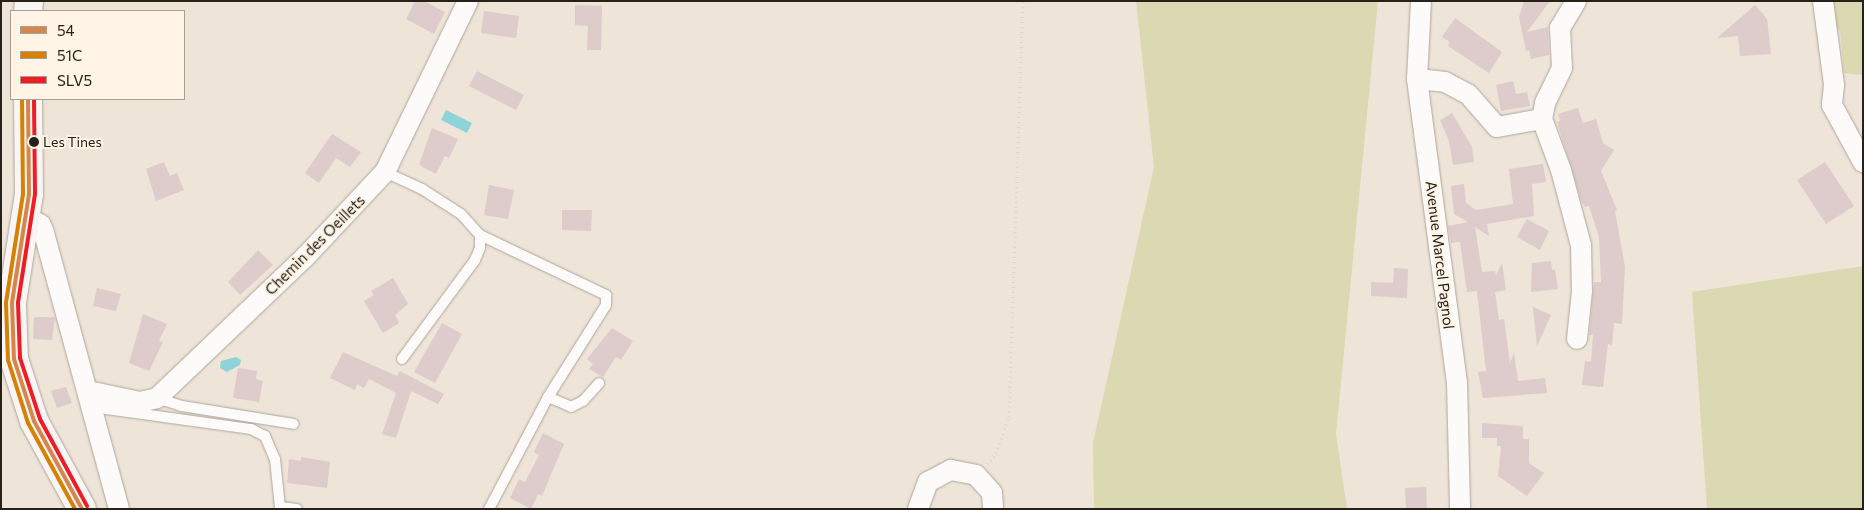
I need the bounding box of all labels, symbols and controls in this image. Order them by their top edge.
legend [10,10,185,100]
text: 54 [57,21,75,39]
text: 51C [57,46,82,64]
text: SLV5 [57,71,92,89]
place label: Les Tines [43,134,102,150]
marker: Les Tines [29,137,39,147]
street label: Avenue Marcel Pagnol [1422,180,1458,330]
street label: Chemin des Oeillets [261,191,369,299]

